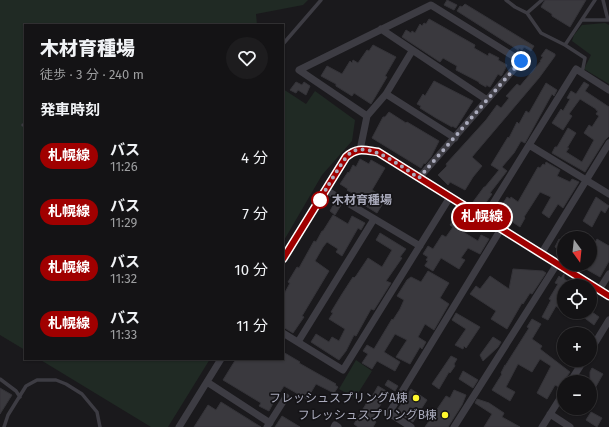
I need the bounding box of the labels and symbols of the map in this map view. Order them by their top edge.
your location [511,51,531,71]
marker: 木材育種場 [311,191,329,209]
place label: 木材育種場 [332,193,392,207]
line badge: 札幌線 [459,204,505,230]
north arrow [557,231,597,271]
place label: フレッシュスプリングA棟 [269,391,408,405]
marker: フレッシュスプリングA棟 [411,393,421,403]
place label: フレッシュスプリングB棟 [298,408,437,422]
marker: フレッシュスプリングB棟 [440,410,450,420]

